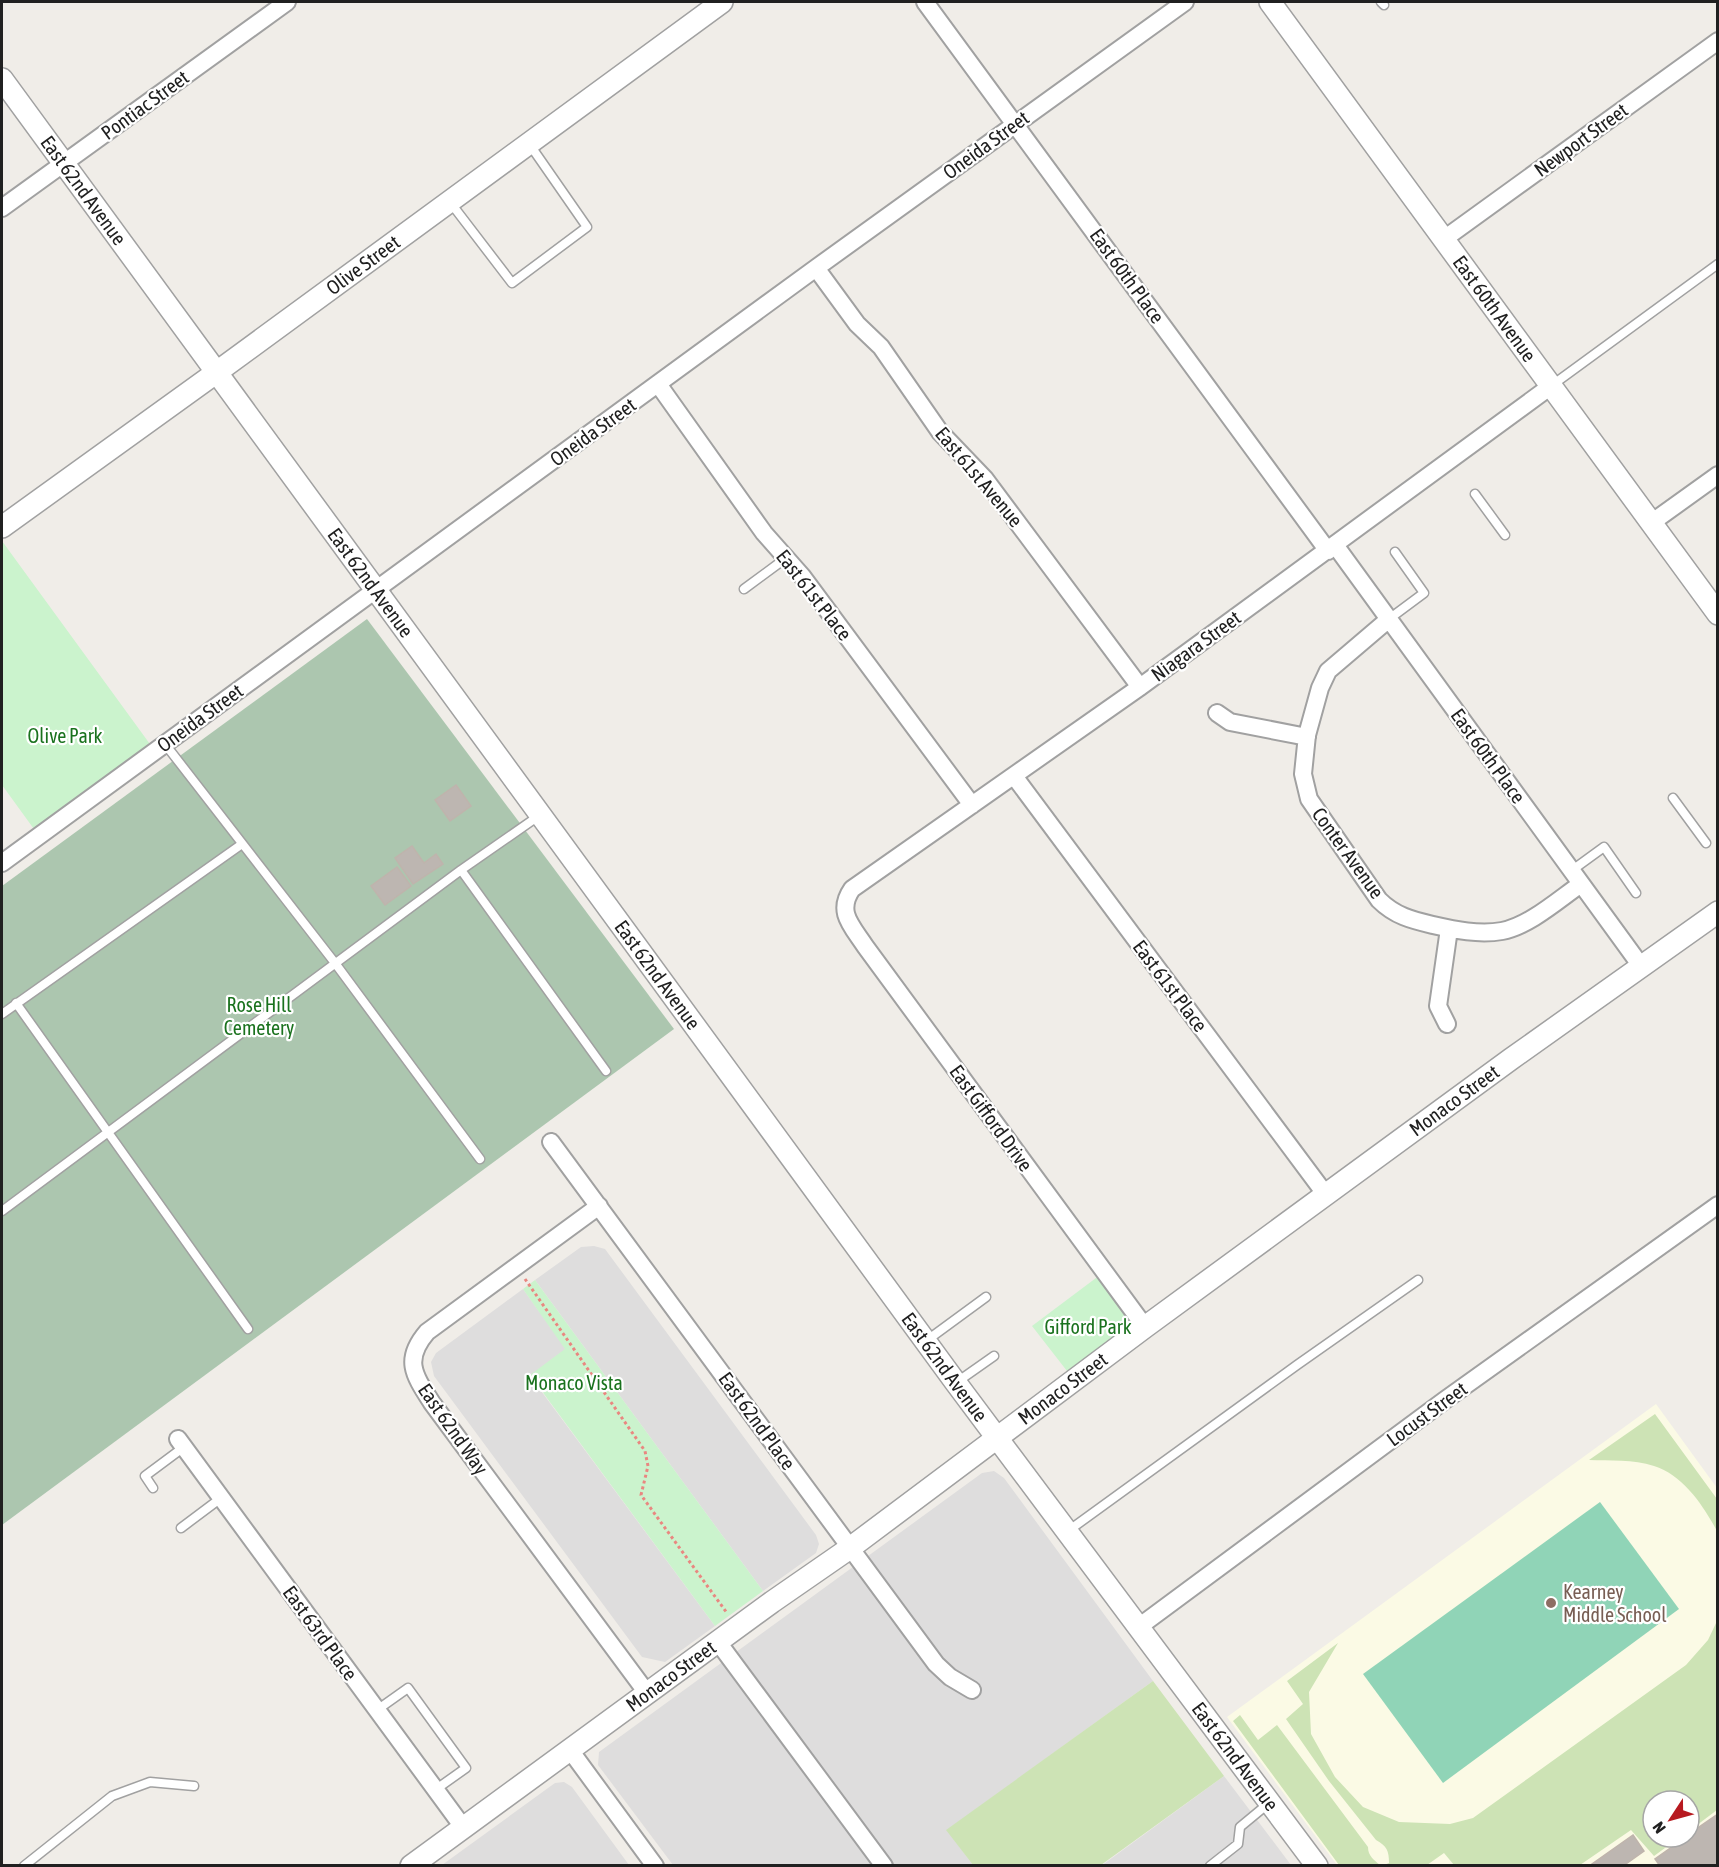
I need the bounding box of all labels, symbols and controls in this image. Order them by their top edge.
street label: Pontiac Street [97,65,193,144]
street label: Newport Street [1530,98,1632,181]
street label: Oneida Street [938,106,1033,183]
street label: East 62nd Avenue [36,131,131,249]
street label: East 60th Place [1085,224,1169,327]
street label: Olive Street [321,230,404,299]
street label: East 60th Avenue [1448,251,1541,366]
street label: Oneida Street [545,393,640,470]
street label: East 61st Avenue [931,422,1028,531]
street label: East 62nd Avenue [323,523,418,641]
street label: East 61st Place [772,545,857,645]
street label: Niagara Street [1147,605,1245,686]
street label: Oneida Street [152,679,247,756]
street label: East 60th Place [1446,704,1530,807]
park label: Olive Park [28,724,103,747]
street label: Conter Avenue [1308,803,1389,903]
street label: East 62nd Avenue [610,915,705,1034]
street label: East 61st Place [1129,935,1212,1036]
park label: Rose Hill Cemetery [224,993,294,1039]
street label: East Gifford Drive [945,1060,1038,1175]
street label: Monaco Street [1405,1060,1503,1141]
street label: East 62nd Avenue [897,1308,993,1426]
park label: Gifford Park [1045,1315,1132,1338]
street label: Monaco Street [1013,1347,1112,1429]
street label: East 62nd Place [714,1367,801,1474]
park label: Monaco Vista [525,1371,623,1394]
street label: Locust Street [1382,1377,1472,1450]
street label: East 62nd Way [414,1379,493,1479]
place label: Kearney Middle School [1563,1580,1667,1626]
street label: East 63rd Place [278,1581,362,1684]
marker: Kearney Middle School [1544,1596,1558,1610]
street label: Monaco Street [621,1635,720,1716]
street label: East 62nd Avenue [1188,1697,1284,1815]
north arrow [1641,1789,1701,1849]
text: N [1649,1819,1669,1837]

